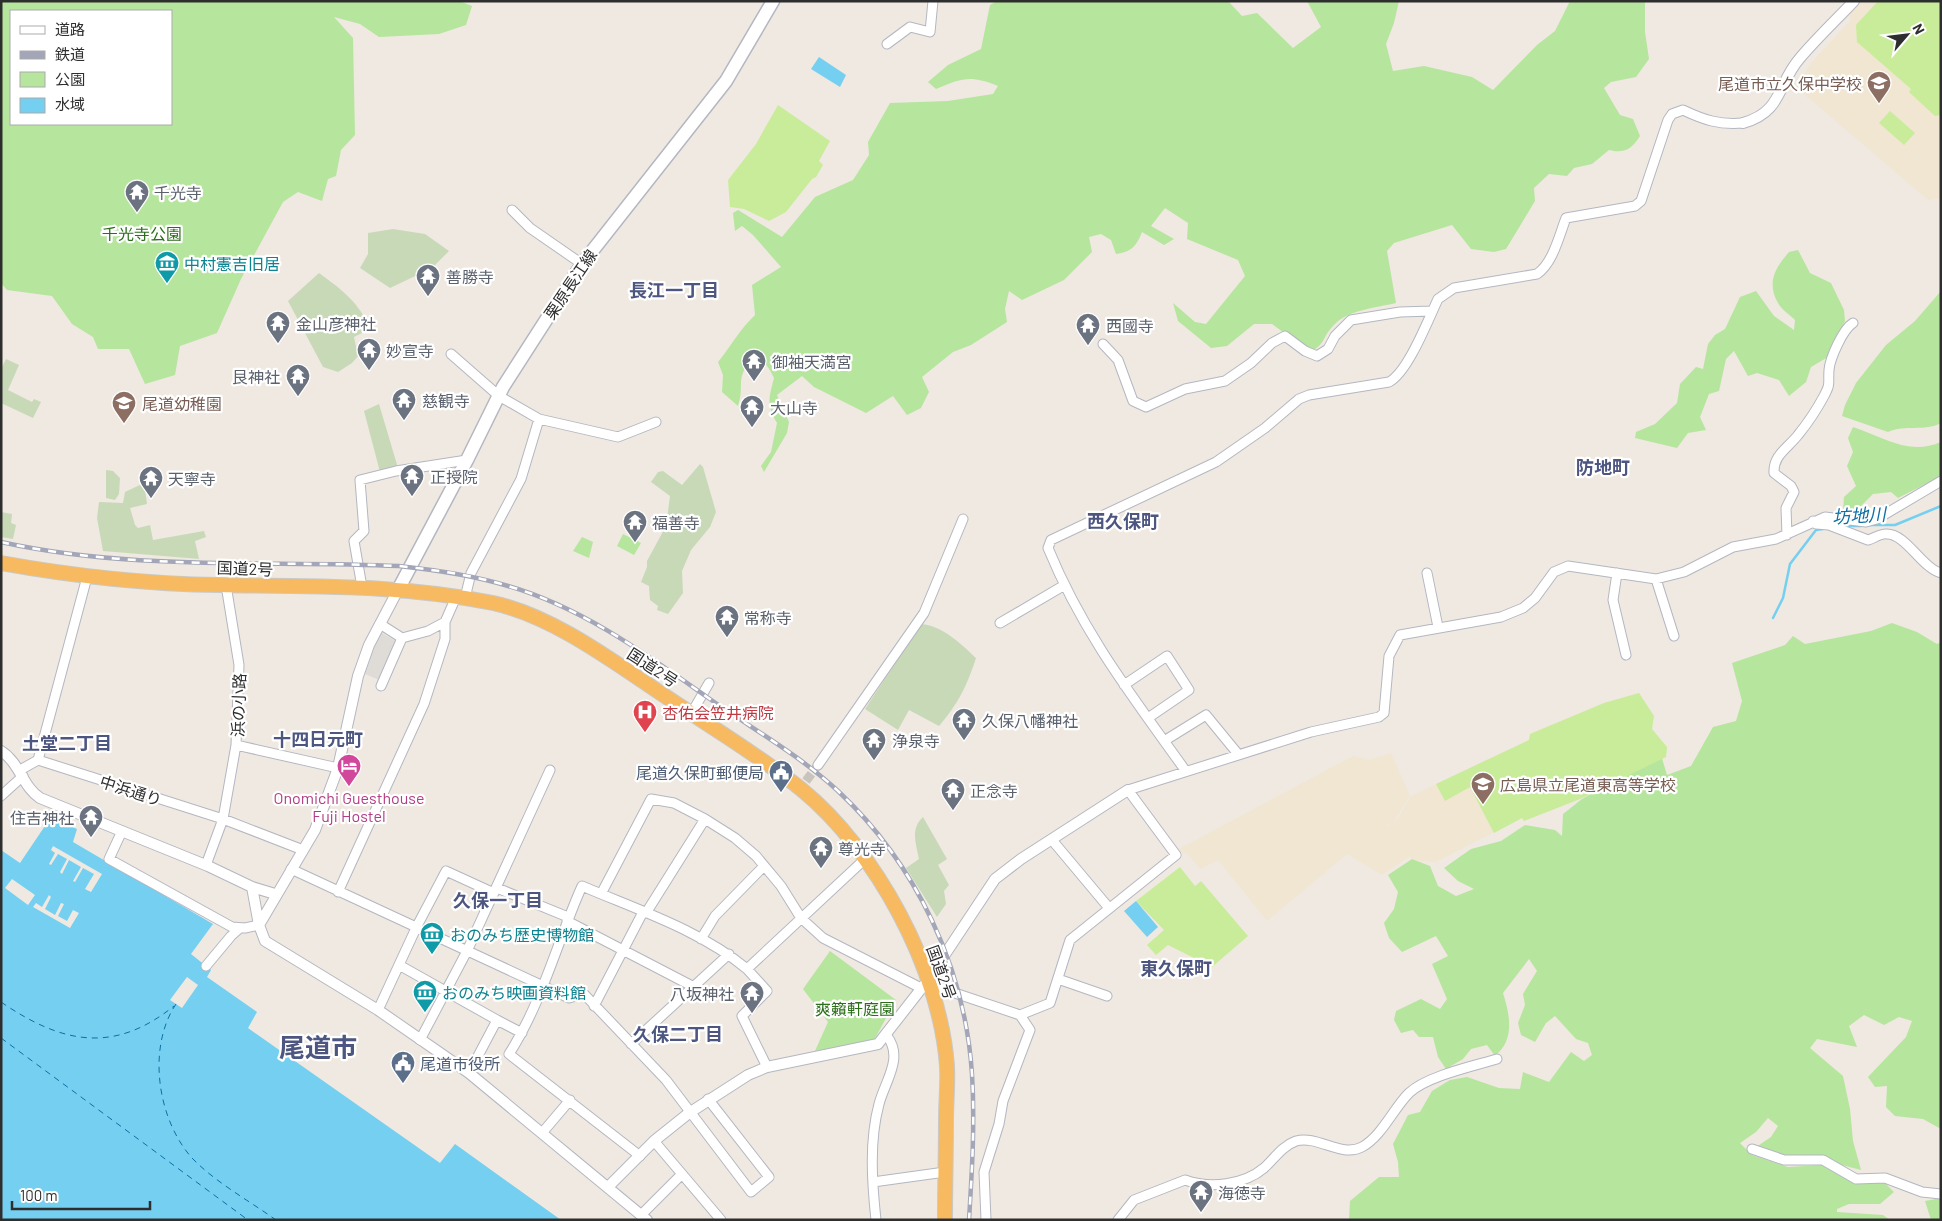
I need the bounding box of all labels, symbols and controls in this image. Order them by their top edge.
legend [10,10,172,125]
north arrow [1882,10,1932,60]
text: 道路 [55,20,85,38]
text: N [1909,21,1929,37]
text: 鉄道 [55,45,85,63]
text: 公園 [55,70,85,88]
school or university icon: 尾道市立久保中学校 [1866,70,1892,104]
place label: 尾道市立久保中学校 [1718,74,1862,93]
text: 水域 [55,95,85,113]
temple icon: 千光寺 [124,179,150,213]
place label: 千光寺 [154,183,202,202]
park label: 千光寺公園 [102,224,182,243]
street label: 栗原長江線 [540,246,600,322]
museum icon: 中村憲吉旧居 [154,250,180,284]
place label: 中村憲吉旧居 [184,254,280,273]
temple icon: 善勝寺 [415,263,441,297]
place label: 善勝寺 [446,267,494,286]
district label: 長江一丁目 [629,279,719,301]
temple icon: 金山彦神社 [265,310,291,344]
temple icon: 西國寺 [1075,312,1101,346]
place label: 金山彦神社 [296,314,376,333]
place label: 西國寺 [1106,316,1154,335]
temple icon: 妙宣寺 [356,337,382,371]
place label: 妙宣寺 [386,341,434,360]
temple icon: 御袖天満宮 [741,348,767,382]
place label: 御袖天満宮 [772,352,852,371]
temple icon: 艮神社 [285,363,311,397]
place label: 艮神社 [232,367,280,386]
temple icon: 慈観寺 [391,387,417,421]
school or university icon: 尾道幼稚園 [111,390,137,424]
place label: 慈観寺 [422,391,470,410]
place label: 尾道幼稚園 [142,394,222,413]
temple icon: 大山寺 [739,394,765,428]
place label: 大山寺 [770,398,818,417]
district label: 防地町 [1576,456,1630,478]
temple icon: 正授院 [399,463,425,497]
temple icon: 天寧寺 [138,465,164,499]
place label: 正授院 [430,467,478,486]
place label: 天寧寺 [168,469,216,488]
water label: 坊地川 [1831,502,1889,527]
temple icon: 福善寺 [622,509,648,543]
district label: 西久保町 [1087,510,1159,532]
place label: 福善寺 [652,513,700,532]
street label: 国道2号 [216,558,274,578]
temple icon: 常称寺 [714,604,740,638]
place label: 常称寺 [744,608,792,627]
street label: 国道2号 [624,644,682,690]
street label: 浜の小路 [227,673,249,737]
hospital icon: 杏佑会笠井病院 [632,699,658,733]
place label: 杏佑会笠井病院 [662,703,774,722]
temple icon: 久保八幡神社 [951,707,977,741]
place label: 久保八幡神社 [982,711,1078,730]
temple icon: 浄泉寺 [861,727,887,761]
district label: 十四日元町 [273,728,363,750]
place label: 浄泉寺 [892,731,940,750]
district label: 土堂二丁目 [22,732,112,754]
hotel icon: Onomichi Guesthouse Fuji Hostel [336,753,362,787]
public building icon: 尾道久保町郵便局 [768,759,794,793]
place label: 尾道久保町郵便局 [636,763,764,782]
street label: 中浜通り [98,771,164,809]
school or university icon: 広島県立尾道東高等学校 [1470,771,1496,805]
place label: 広島県立尾道東高等学校 [1500,775,1676,794]
temple icon: 正念寺 [940,777,966,811]
place label: 正念寺 [970,781,1018,800]
place label: Onomichi Guesthouse Fuji Hostel [273,788,425,825]
temple icon: 住吉神社 [78,804,104,838]
place label: 住吉神社 [10,808,74,827]
temple icon: 尊光寺 [808,835,834,869]
place label: 尊光寺 [838,839,886,858]
district label: 久保一丁目 [453,889,543,911]
museum icon: おのみち歴史博物館 [419,921,445,955]
place label: おのみち歴史博物館 [450,925,594,944]
street label: 国道2号 [923,942,961,1002]
district label: 東久保町 [1140,957,1212,979]
museum icon: おのみち映画資料館 [412,979,438,1013]
temple icon: 八坂神社 [739,980,765,1014]
place label: おのみち映画資料館 [442,983,586,1002]
place label: 八坂神社 [670,984,734,1003]
park label: 爽籟軒庭園 [815,999,895,1018]
district label: 久保二丁目 [633,1023,723,1045]
district label: 尾道市 [279,1031,357,1062]
public building icon: 尾道市役所 [390,1050,416,1084]
place label: 尾道市役所 [420,1054,500,1073]
scale bar [12,1178,150,1210]
temple icon: 海徳寺 [1188,1179,1214,1213]
place label: 海徳寺 [1218,1183,1266,1202]
text: 100 m [20,1186,58,1204]

